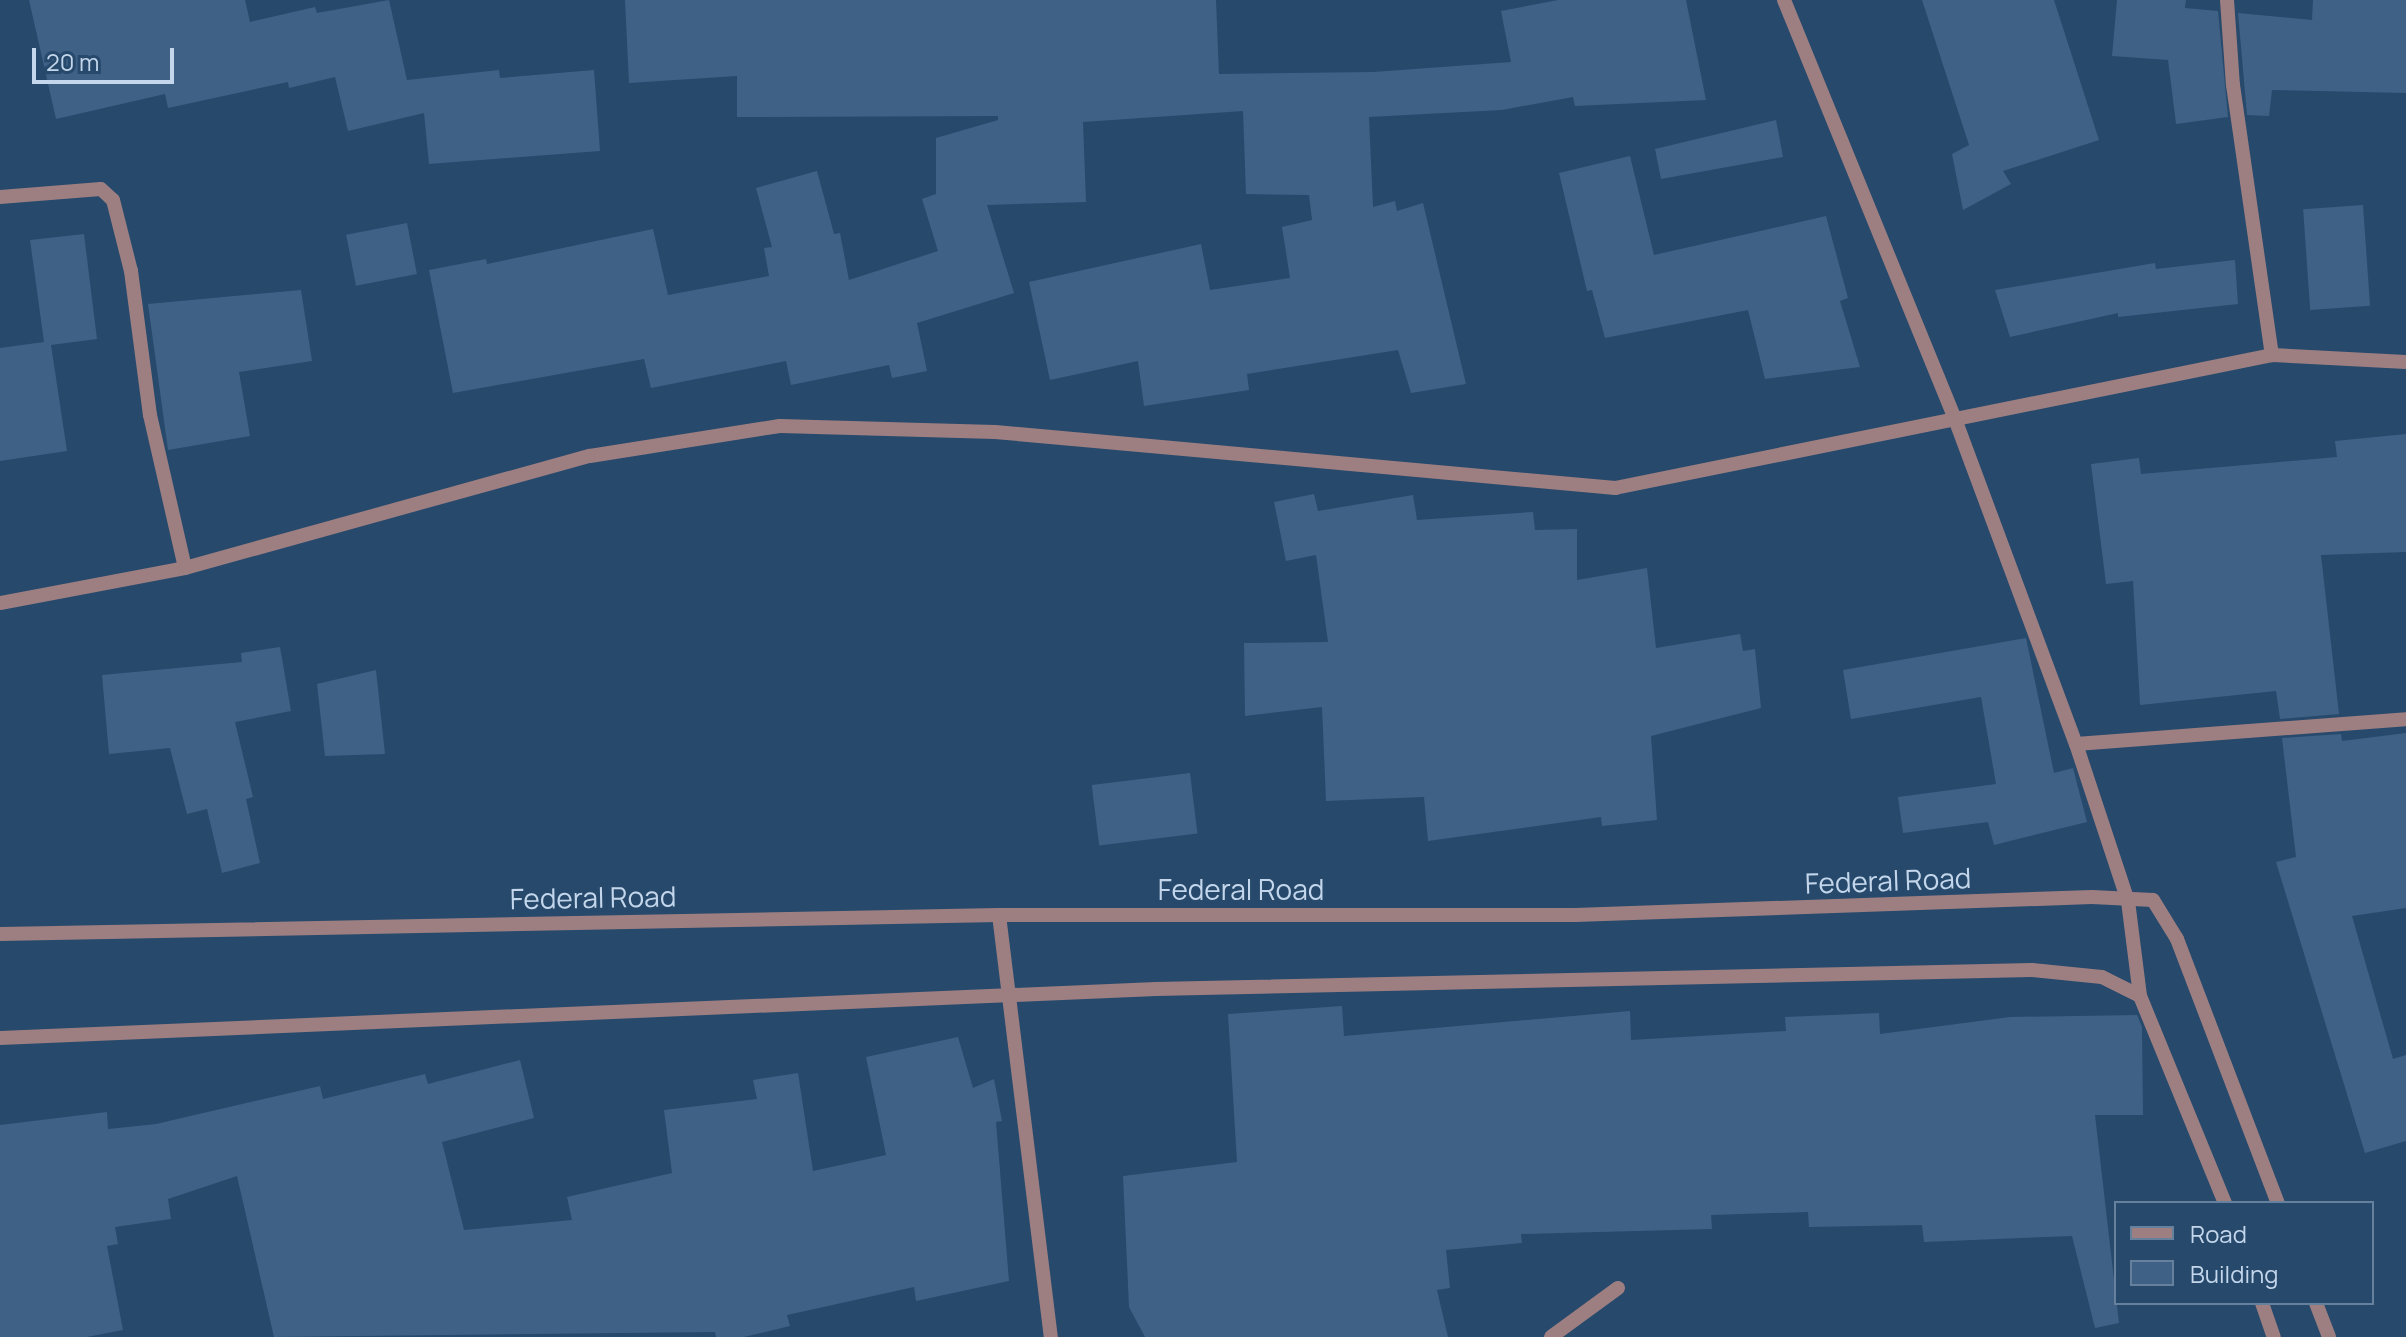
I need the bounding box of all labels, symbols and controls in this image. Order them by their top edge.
scale bar [36,32,178,82]
text: 20 m [46,45,99,78]
street label: Federal Road [1804,860,1972,900]
street label: Federal Road [1158,872,1324,906]
street label: Federal Road [509,879,677,915]
legend [2114,1201,2374,1305]
text: Road [2190,1217,2247,1250]
text: Building [2190,1257,2278,1290]

